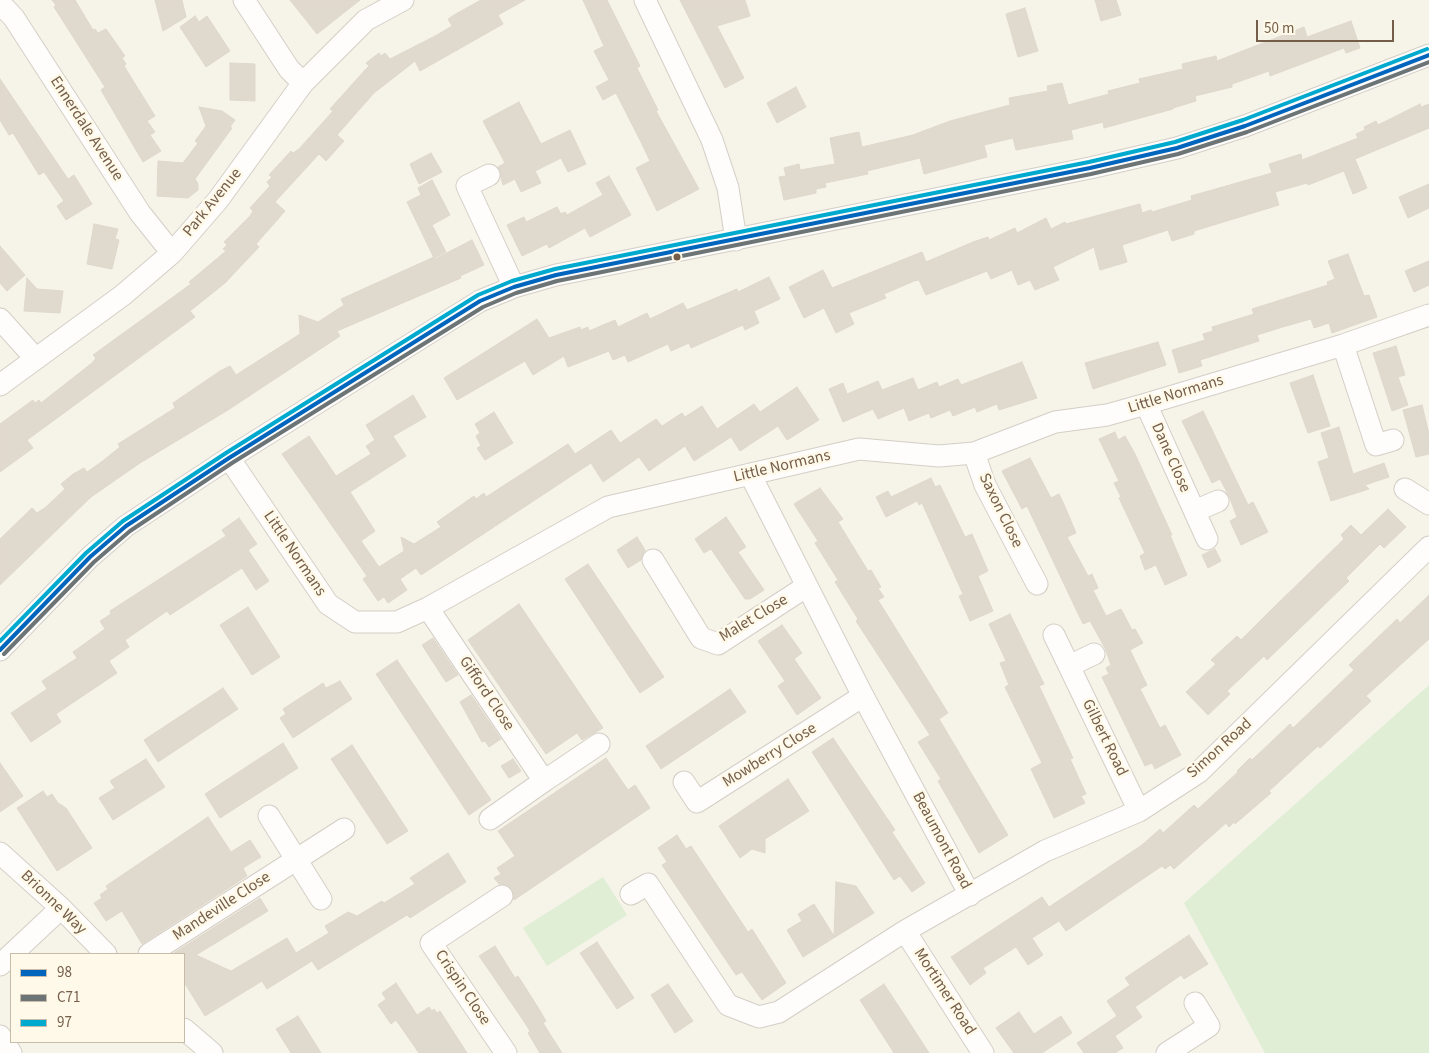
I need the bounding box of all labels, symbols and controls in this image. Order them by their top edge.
scale bar [1259,10,1396,42]
text: 50 m [1264,18,1294,39]
street label: Ennerdale Avenue [45,73,127,185]
street label: Park Avenue [180,165,246,241]
unlabelled marker [672,252,682,262]
street label: Little Normans [1126,371,1226,419]
street label: Dane Close [1146,420,1194,496]
street label: Little Normans [732,447,832,487]
street label: Saxon Close [974,471,1026,551]
street label: Little Normans [258,508,330,600]
street label: Malet Close [716,591,792,647]
street label: Gifford Close [454,653,518,735]
street label: Gilbert Road [1077,696,1131,780]
street label: Simon Road [1184,715,1256,783]
street label: Mowberry Close [719,719,821,793]
street label: Beaumont Road [907,789,975,893]
street label: Brionne Way [16,867,90,939]
street label: Mandeville Close [170,868,274,946]
street label: Mortimer Road [909,945,979,1039]
street label: Crispin Close [430,947,494,1029]
legend [10,953,185,1043]
text: 98 [57,962,72,983]
text: C71 [57,987,80,1008]
text: 97 [57,1012,72,1033]

